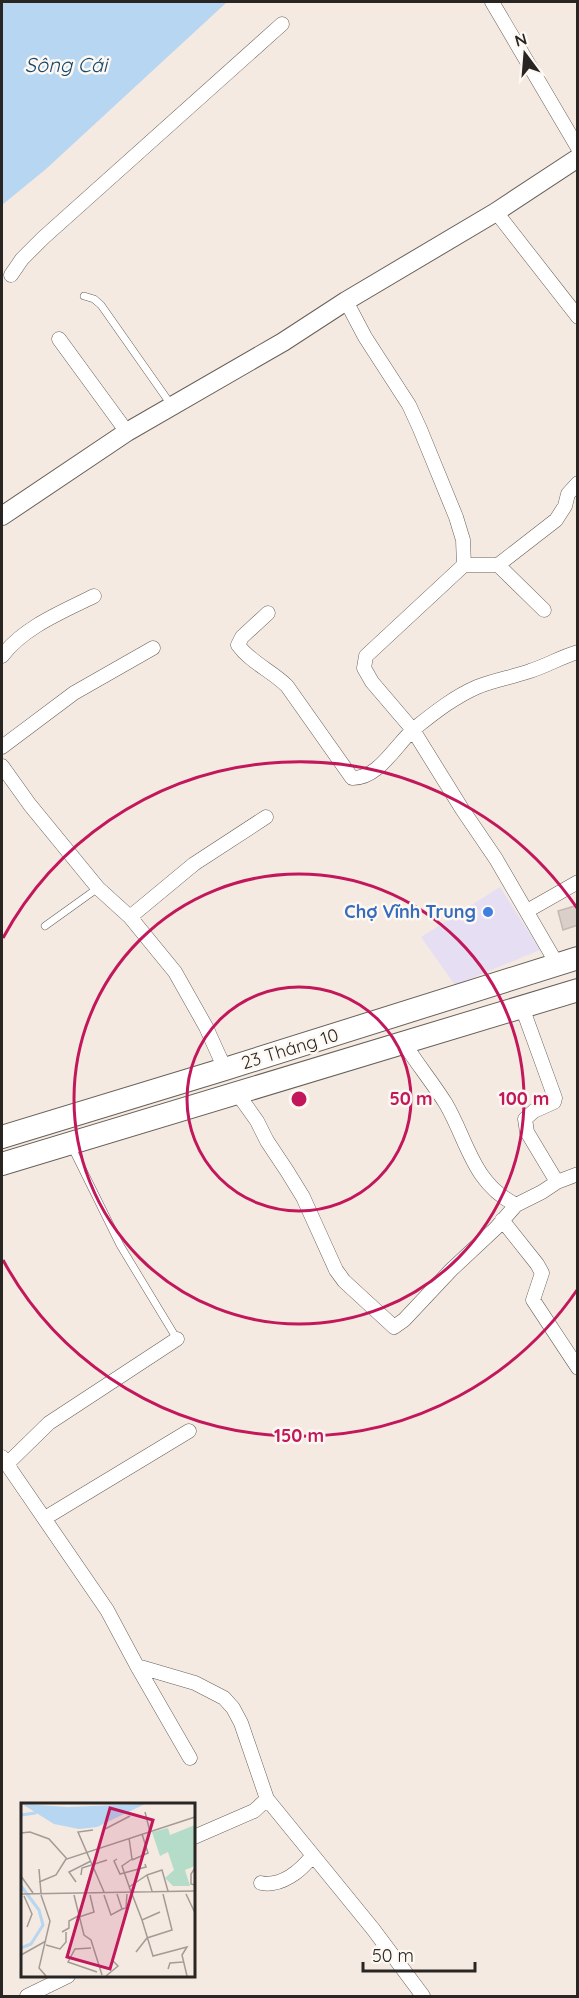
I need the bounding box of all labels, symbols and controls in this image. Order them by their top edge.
north arrow [495,24,555,84]
text: N [512,28,529,51]
water label: Sông Cái [25,52,110,77]
place label: Chợ Vĩnh Trung [344,900,476,923]
marker: Chợ Vĩnh Trung [481,905,495,919]
street label: 23 Tháng 10 [239,1023,341,1074]
text: 50 m [389,1087,433,1110]
text: 100 m [499,1087,549,1110]
centre of rings [289,1089,309,1109]
text: 150 m [274,1424,324,1447]
inset map [21,1803,195,1977]
scale bar [363,1935,476,1973]
text: 50 m [372,1944,414,1967]

